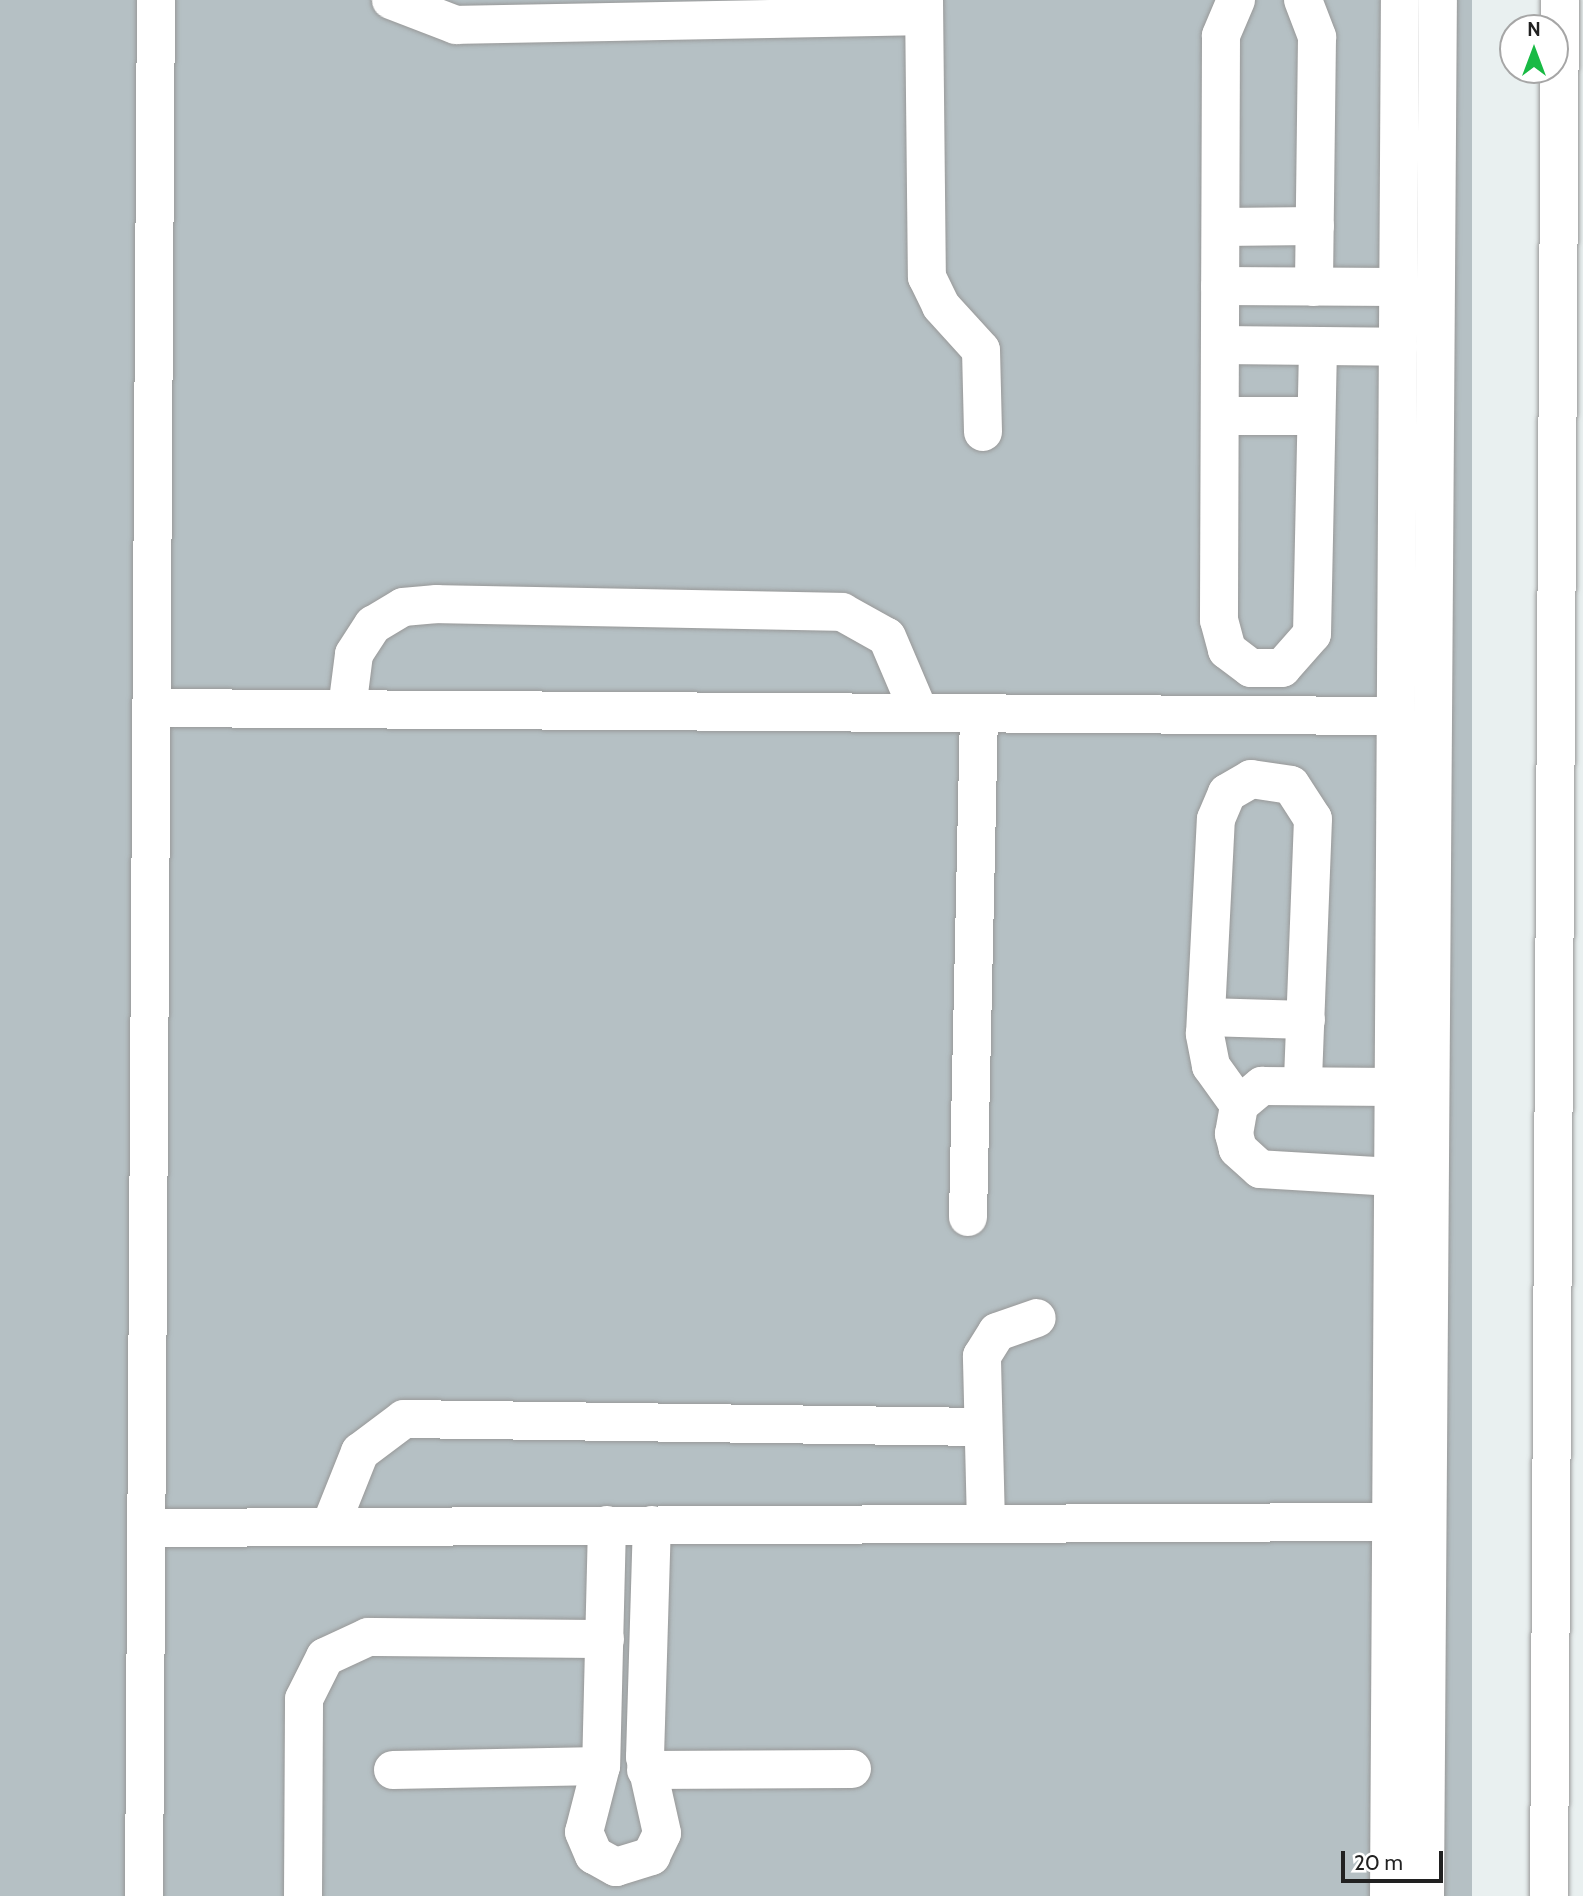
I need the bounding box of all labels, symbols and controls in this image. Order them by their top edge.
north arrow [1499,14,1569,84]
text: N [1527,18,1541,41]
scale bar [1345,1836,1446,1880]
text: 20 m [1354,1850,1403,1875]

